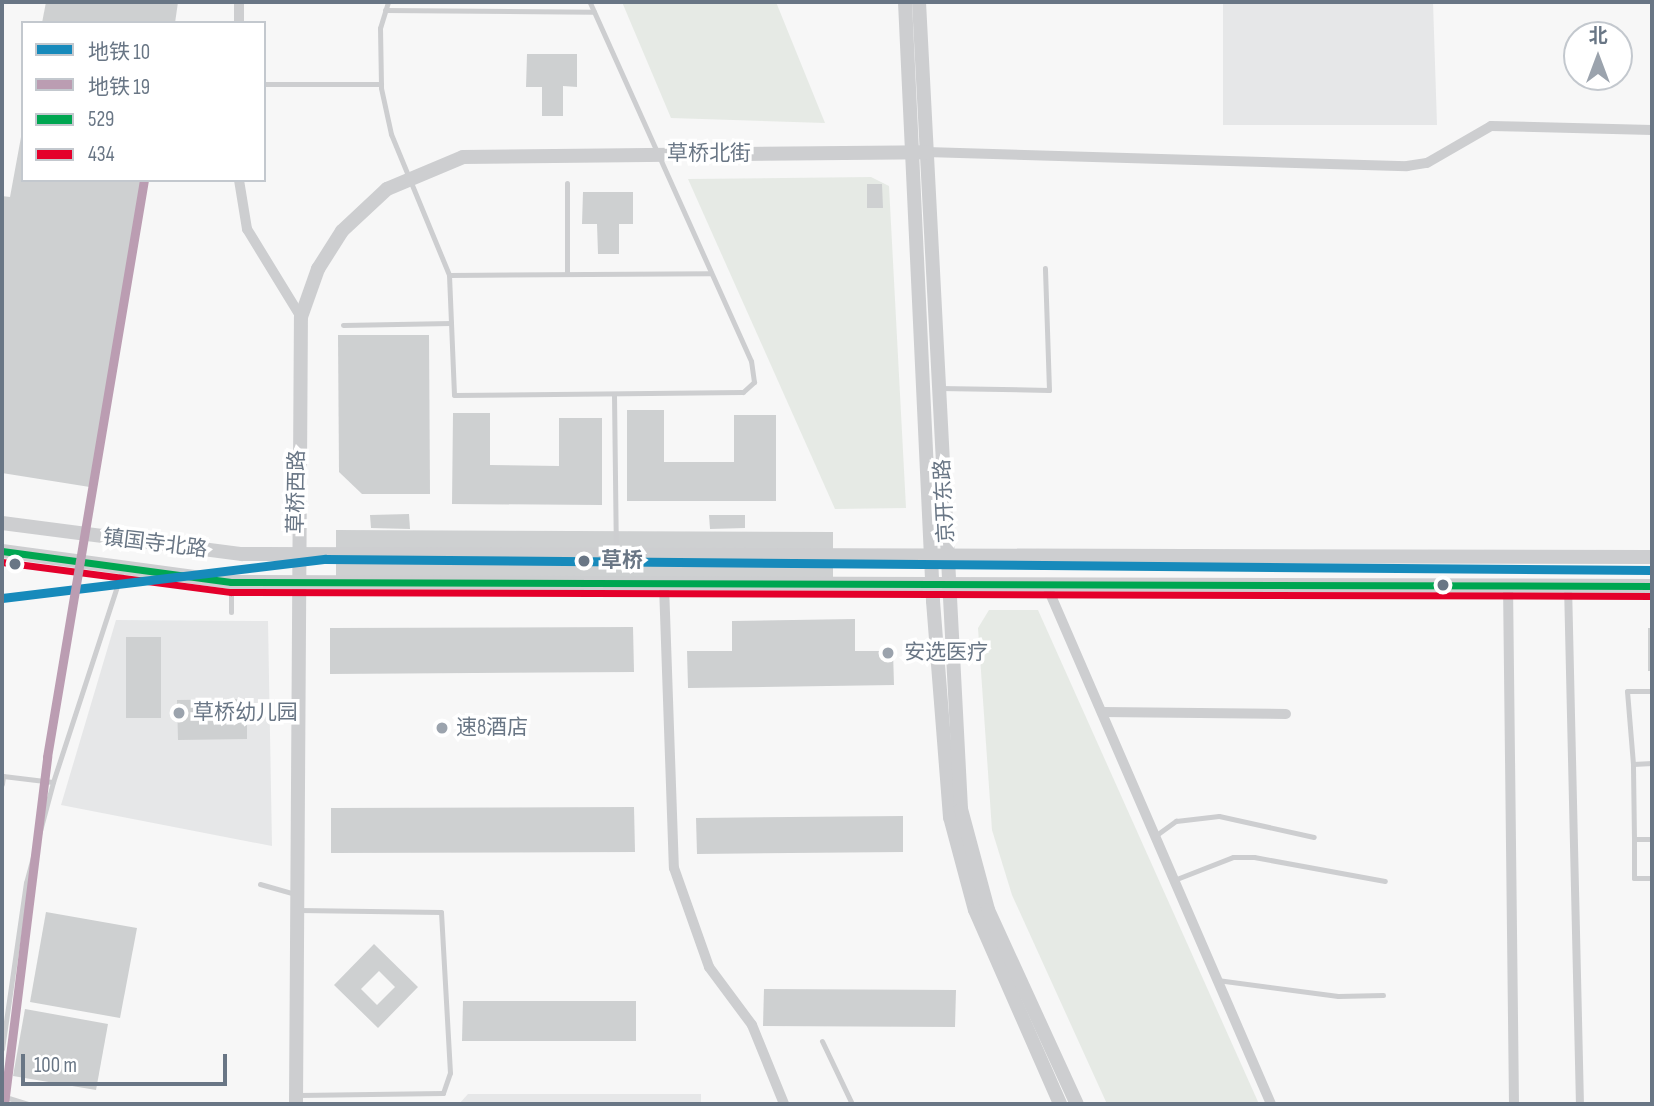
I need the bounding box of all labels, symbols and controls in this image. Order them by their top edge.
legend [21,21,266,182]
north arrow [1563,21,1633,91]
text: 北 [1588,25,1608,48]
text: 地铁 10 [88,40,150,65]
text: 地铁 19 [88,75,150,100]
text: 529 [88,107,114,132]
street label: 草桥北街 [667,141,751,167]
text: 434 [88,142,114,167]
street label: 草桥西路 [284,450,310,534]
street label: 京开东路 [930,458,960,544]
street label: 镇国寺北路 [101,525,209,563]
place label: 草桥 [601,548,643,574]
marker: 草桥 [573,550,595,572]
unlabelled marker [8,557,22,571]
unlabelled marker [1436,578,1450,592]
place label: 安选医疗 [904,640,988,666]
marker: 安选医疗 [878,643,898,663]
place label: 草桥幼儿园 [193,700,298,726]
marker: 草桥幼儿园 [171,705,187,721]
place label: 速8酒店 [456,715,528,741]
marker: 速8酒店 [434,720,450,736]
scale bar [24,1040,231,1084]
text: 100 m [34,1053,77,1078]

